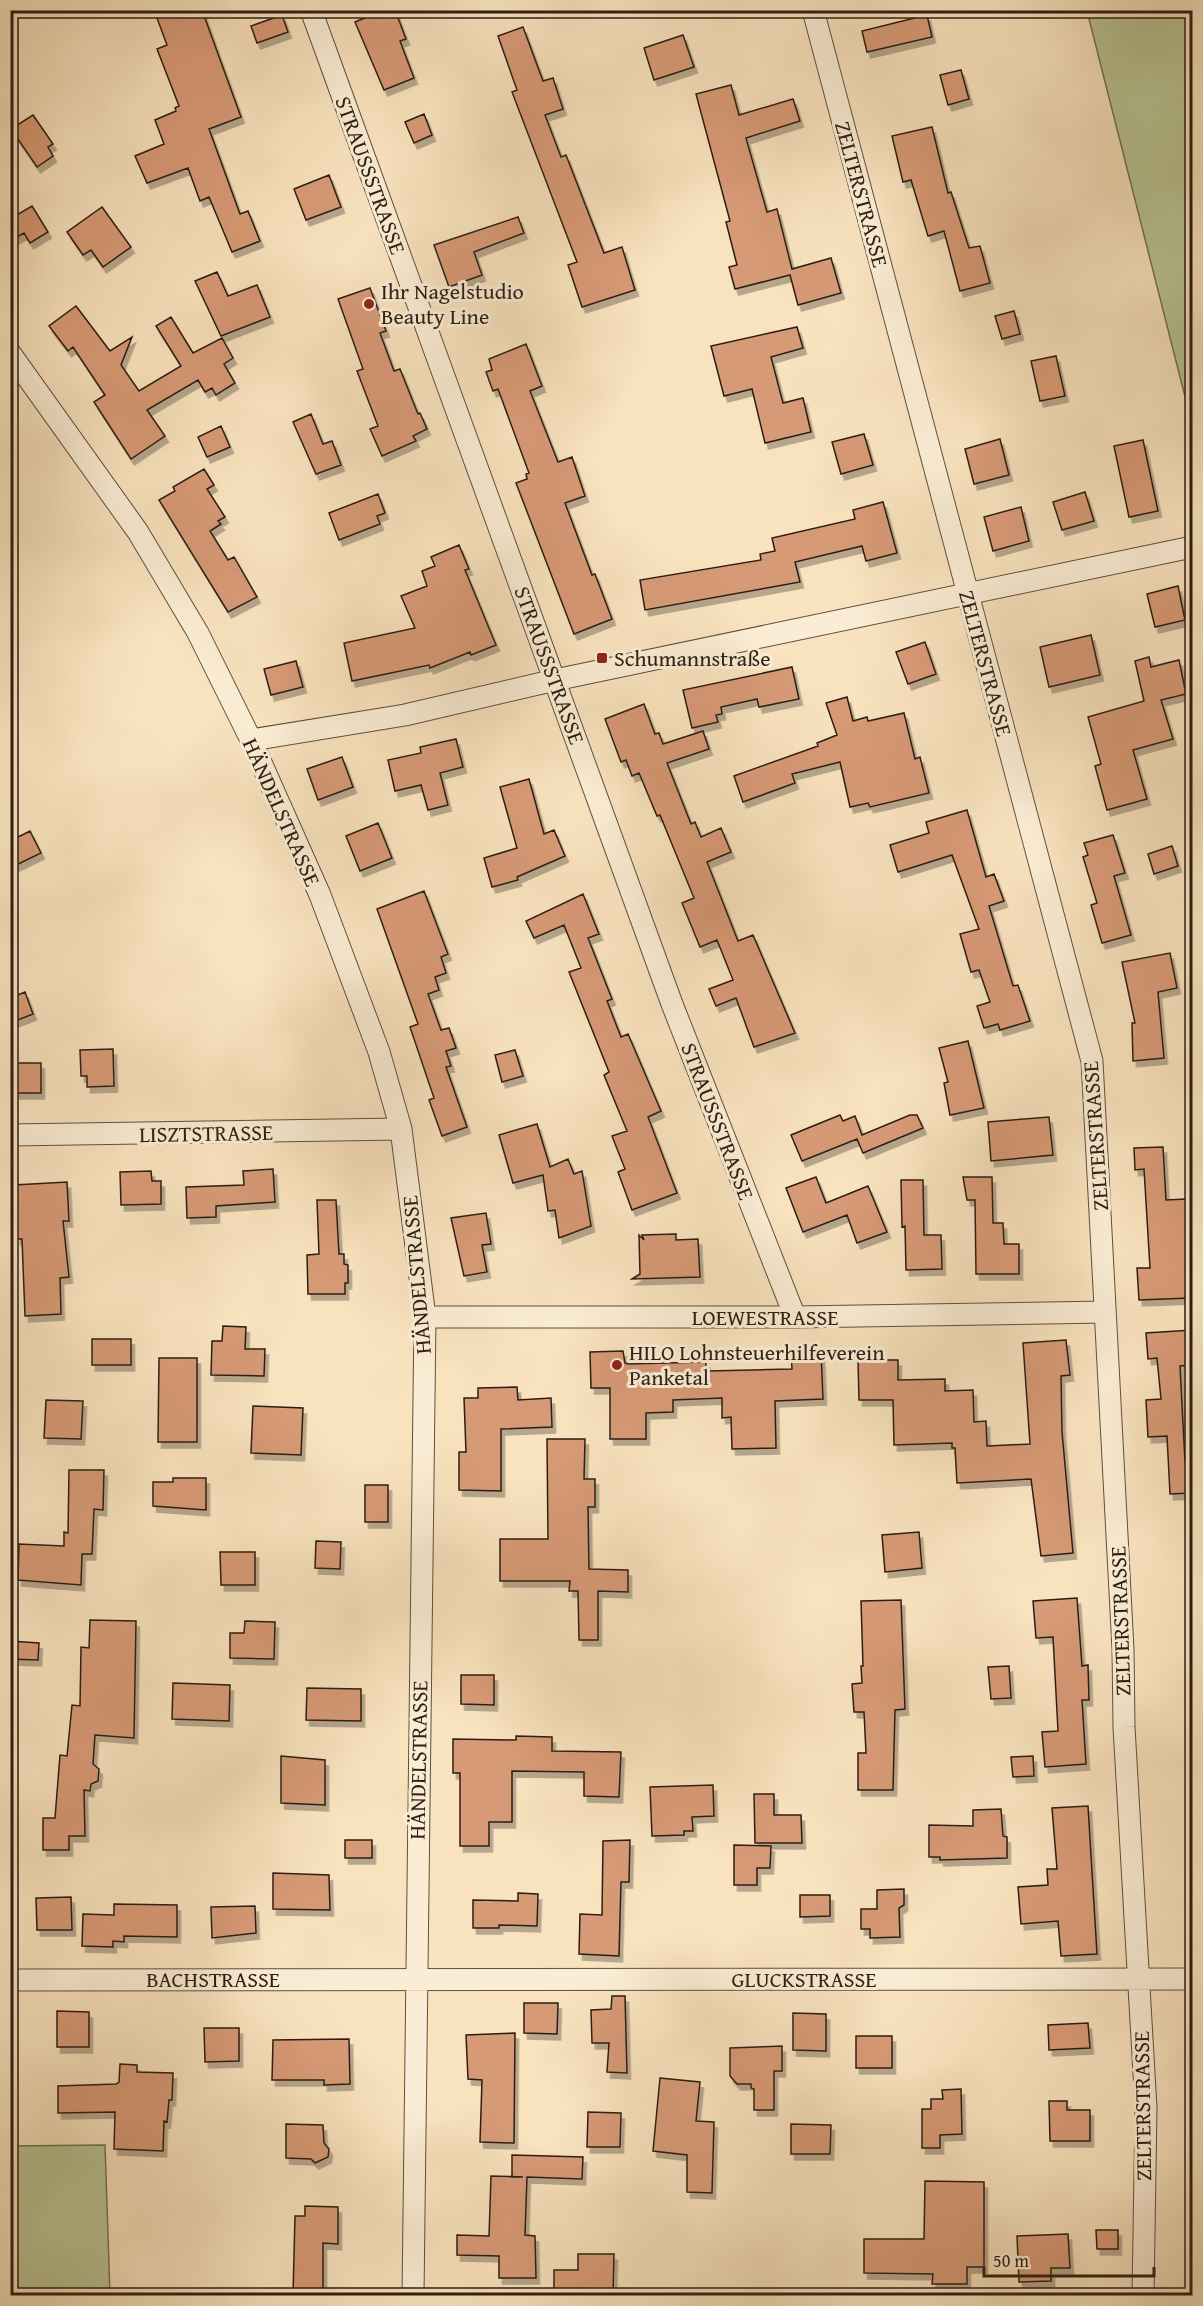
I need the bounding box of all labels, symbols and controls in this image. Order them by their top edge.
street label: STRAUSSSTRASSE [328,92,414,258]
street label: ZELTERSTRASSE [827,117,897,271]
place label: Ihr Nagelstudio Beauty Line [381,275,524,332]
marker: Ihr Nagelstudio Beauty Line [362,297,376,311]
street label: STRAUSSSTRASSE [507,582,593,748]
street label: ZELTERSTRASSE [951,586,1021,740]
place label: Schumannstraße [614,642,770,674]
marker: Schumannstraße [595,651,609,665]
street label: HÄNDELSTRASSE [235,733,329,891]
street label: STRAUSSSTRASSE [673,1038,763,1204]
street label: ZELTERSTRASSE [1074,1060,1116,1212]
street label: LISZTSTRASSE [139,1116,273,1150]
street label: HÄNDELSTRASSE [393,1194,439,1356]
street label: LOEWESTRASSE [692,1301,838,1333]
place label: HILO Lohnsteuerhilfeverein Panketal [629,1336,885,1393]
marker: HILO Lohnsteuerhilfeverein Panketal [610,1358,624,1372]
street label: ZELTERSTRASSE [1101,1546,1139,1696]
street label: HÄNDELSTRASSE [401,1680,435,1840]
street label: BACHSTRASSE [146,1963,280,1995]
street label: GLUCKSTRASSE [732,1963,876,1995]
street label: ZELTERSTRASSE [1125,2031,1159,2181]
scale bar [984,2240,1154,2278]
text: 50 m [993,2247,1029,2274]

